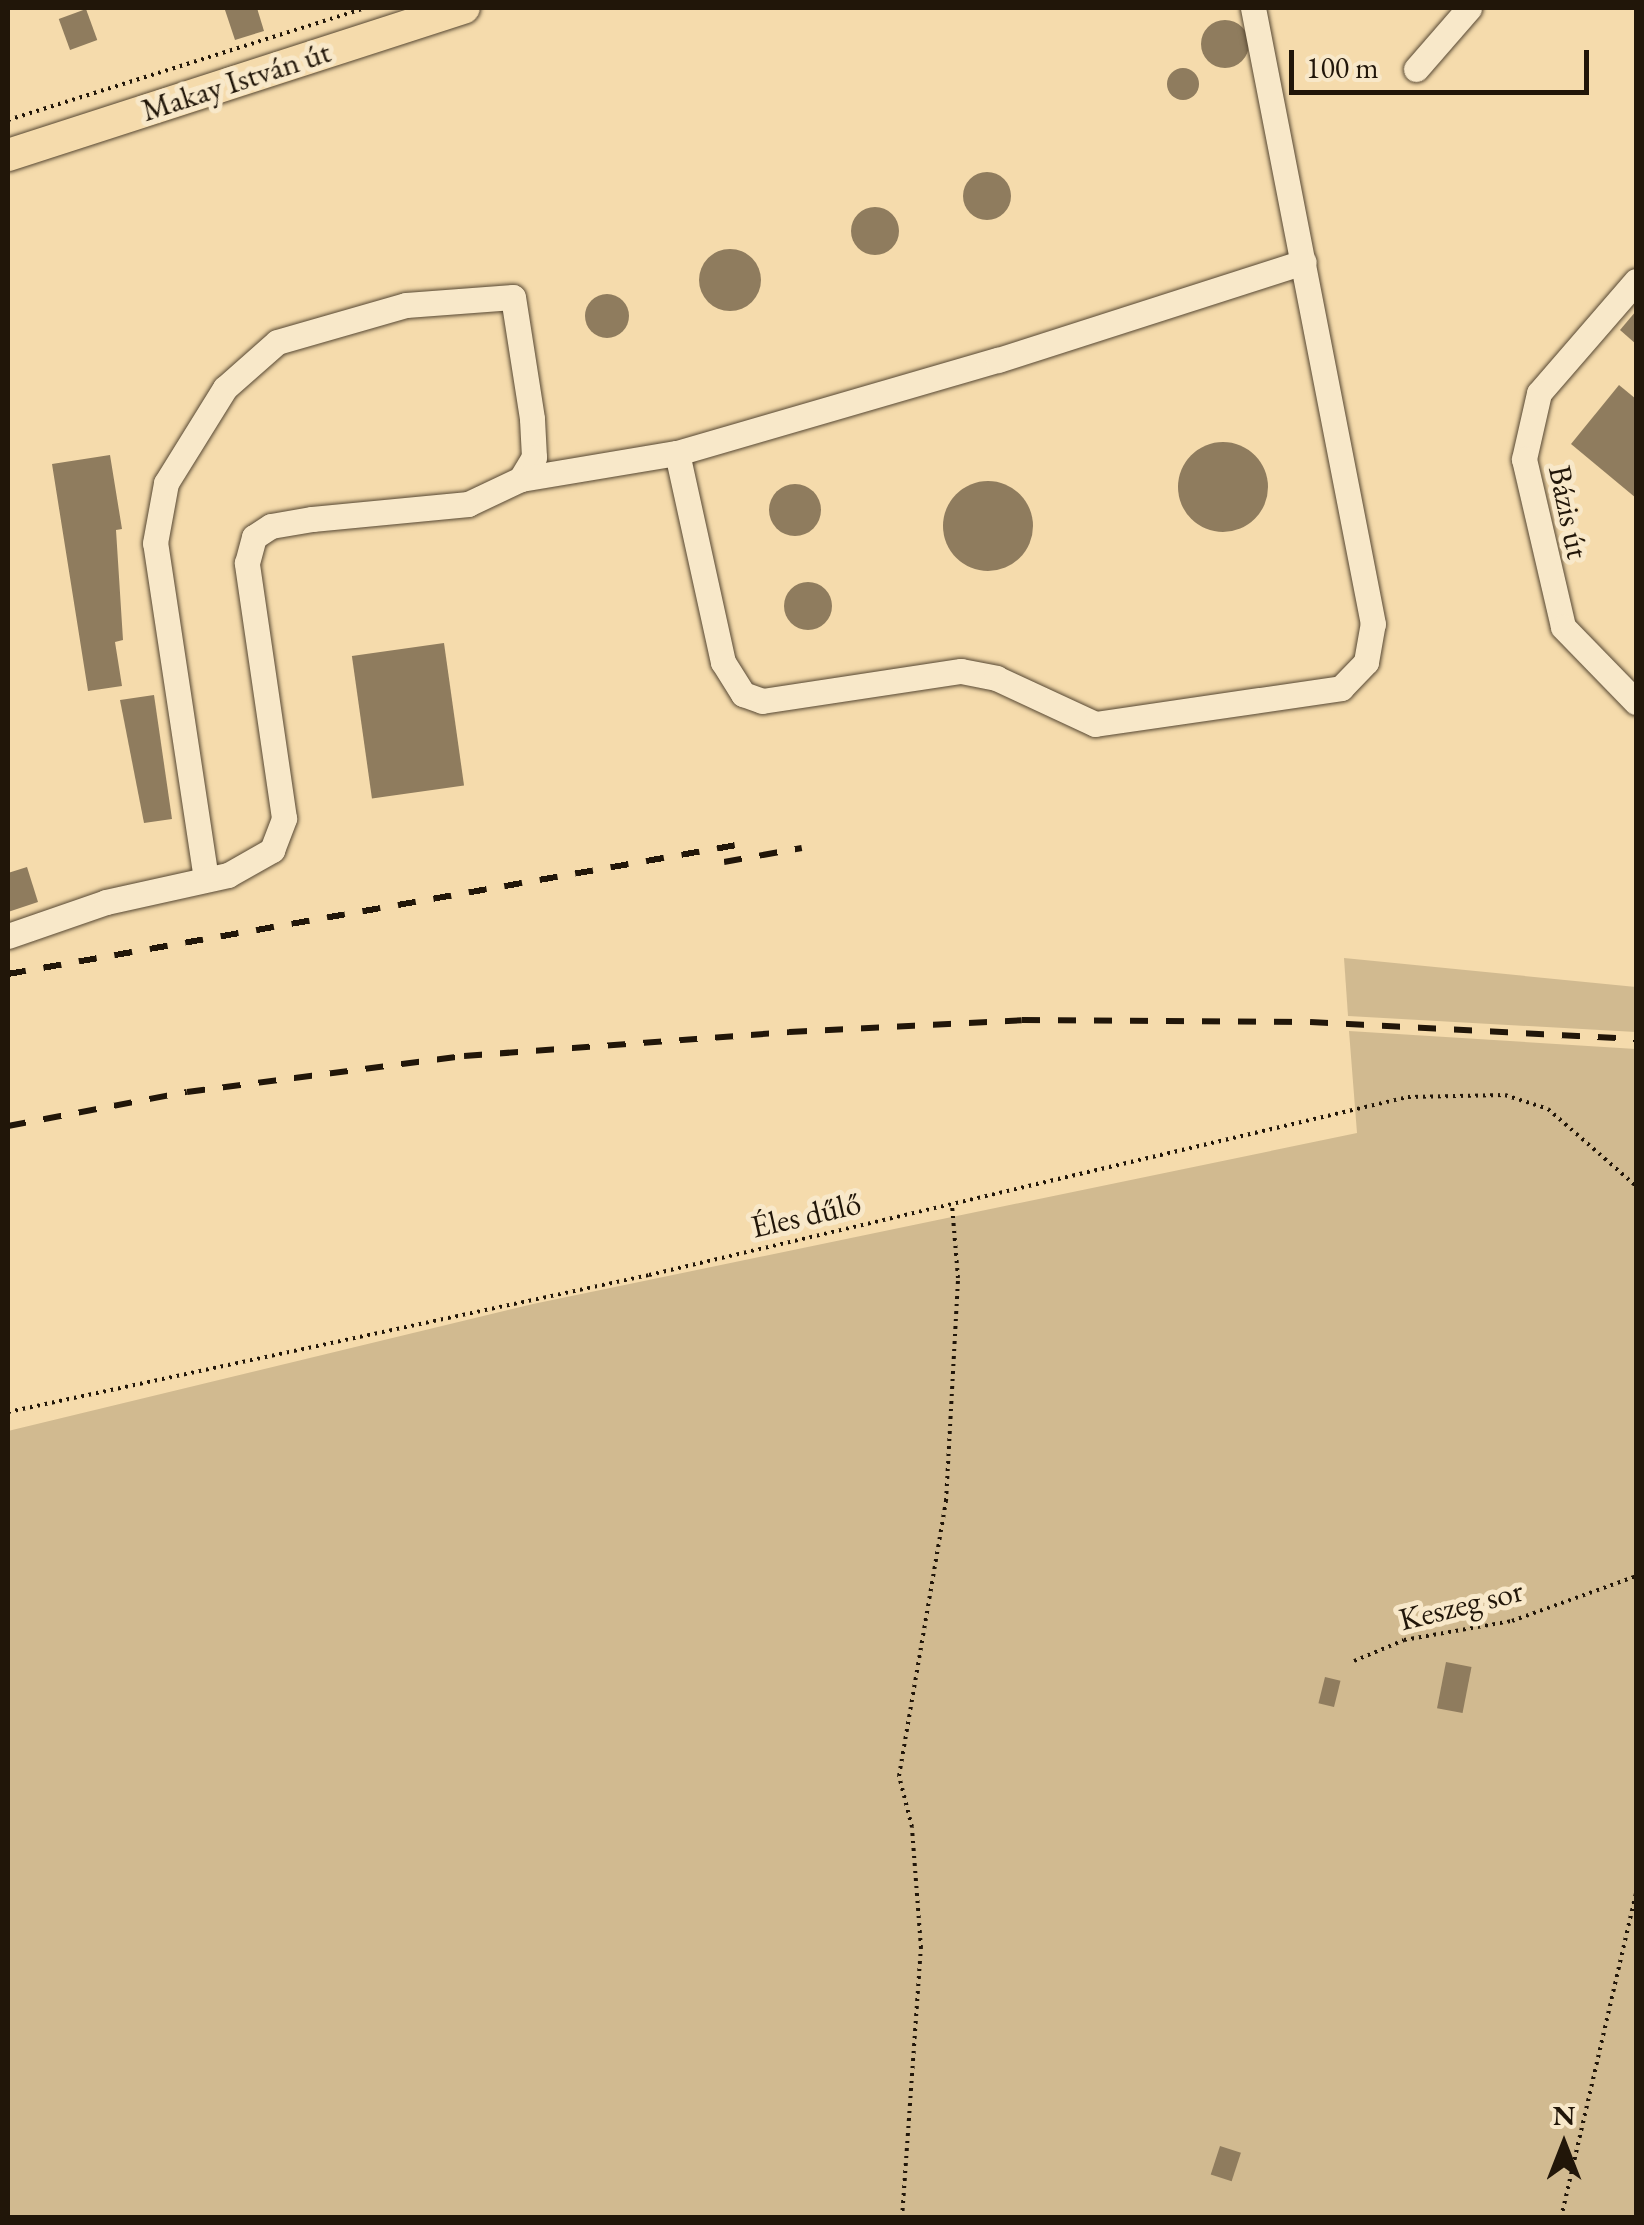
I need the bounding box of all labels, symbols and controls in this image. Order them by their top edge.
scale bar [1294,30,1594,92]
street label: Makay István út [137,32,335,130]
text: 100 m [1306,48,1379,87]
street label: Bázis út [1540,462,1598,562]
street label: Éles dűlő [747,1184,865,1246]
street label: Keszeg sor [1395,1571,1527,1639]
north arrow [1514,2095,1614,2195]
text: N [1553,2097,1575,2133]

